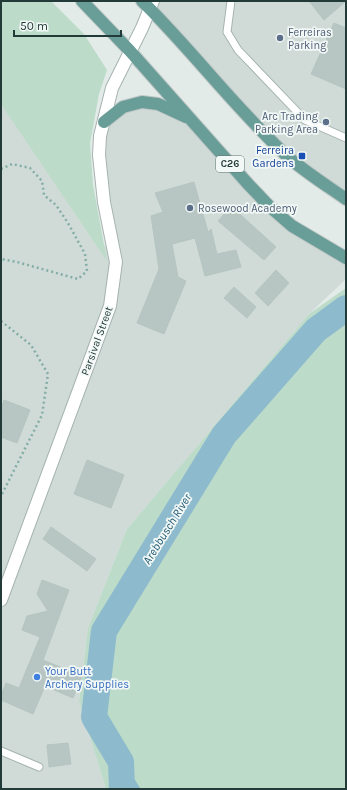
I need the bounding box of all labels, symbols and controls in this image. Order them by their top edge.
scale bar [14,12,121,38]
text: 50 m [20,19,48,33]
place label: Ferreiras Parking [288,26,332,52]
marker: Ferreiras Parking [275,33,285,43]
place label: Arc Trading Parking Area [255,110,319,136]
marker: Arc Trading Parking Area [321,117,331,127]
place label: Ferreira Gardens [252,144,294,170]
marker: Ferreira Gardens [297,151,307,161]
road number: C26 [216,156,244,172]
place label: Rosewood Academy [198,202,297,215]
marker: Rosewood Academy [185,203,195,213]
street label: Parsival Street [78,305,116,377]
water label: Arebbusch River [140,490,195,567]
place label: Your Butt Archery Supplies [45,665,129,691]
marker: Your Butt Archery Supplies [32,672,42,682]

